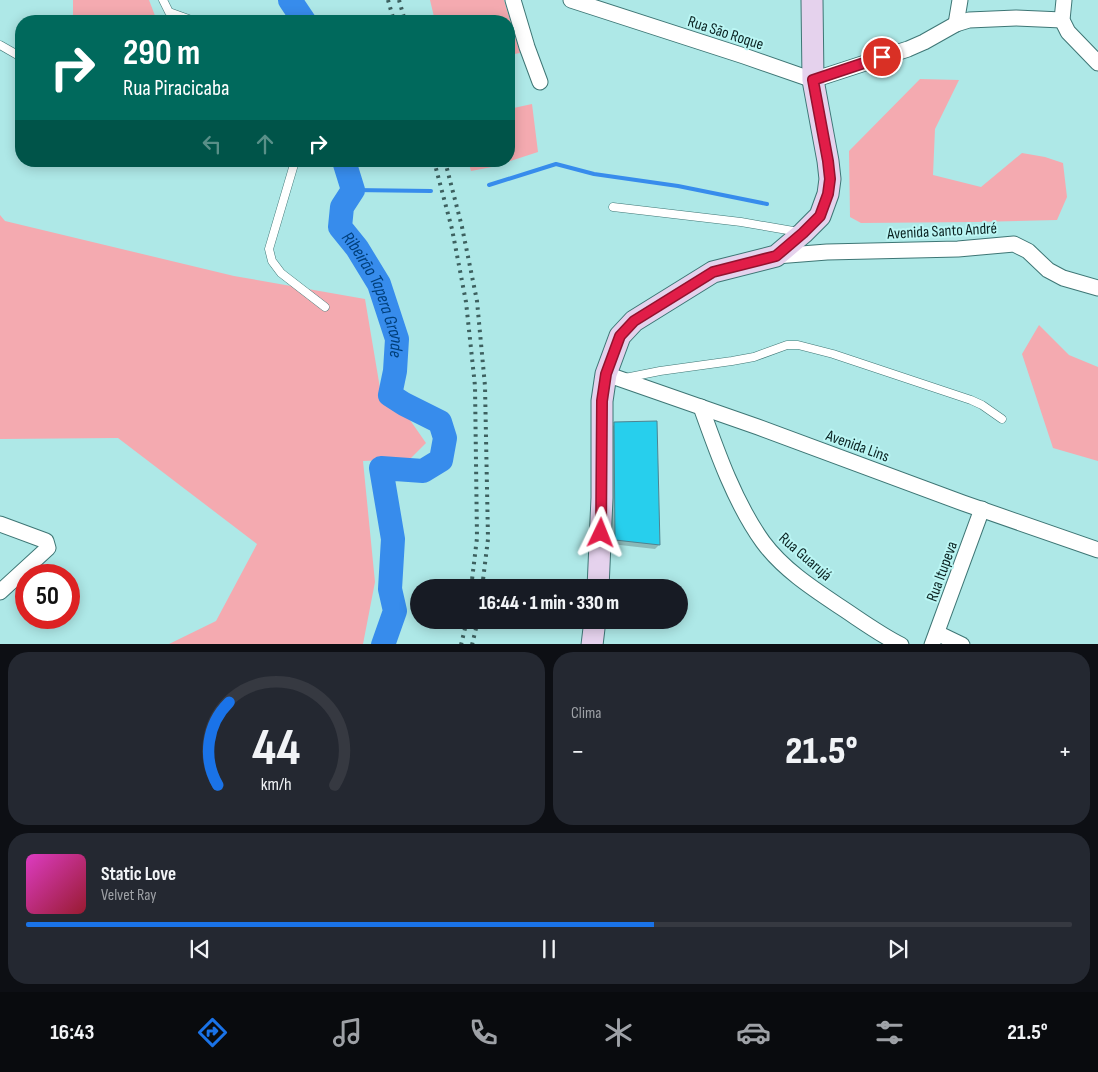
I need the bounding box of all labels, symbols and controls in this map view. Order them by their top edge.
street label: Rua São Roque [685,12,766,55]
text: 290 m [123,32,200,75]
icon: right [40,35,105,100]
pin [861,36,903,78]
icon: arrive [868,43,896,71]
text: Rua Piracicaba [123,75,230,102]
icon: left [198,130,226,158]
icon: ahead [251,130,279,158]
icon: right [304,130,332,158]
street label: Avenida Santo André [886,219,997,244]
water label: Ribeirão Tapera Grande [337,228,407,358]
street label: Avenida Lins [822,426,892,467]
position arrow [574,506,626,558]
street label: Rua Guarujá [775,529,835,585]
street label: Rua Itupeva [923,539,962,604]
speed limit sign: 50 [15,564,80,629]
text: 16:44 · 1 min · 330 m [479,592,619,615]
text: Clima [571,704,601,723]
text: 44 [252,717,301,780]
text: 21.5° [785,729,858,774]
text: − [571,735,585,768]
text: + [1058,735,1072,768]
text: km/h [261,774,292,795]
text: Static Love [101,863,176,886]
text: Velvet Ray [101,886,156,905]
icon: previous [186,935,214,963]
icon: pause [535,935,563,963]
icon: next [884,935,912,963]
icon: directions [195,1015,230,1050]
icon: music [330,1015,365,1050]
icon: phone [466,1015,501,1050]
icon: climate [601,1015,636,1050]
icon: car [736,1015,771,1050]
icon: filters [872,1015,907,1050]
text: 16:43 [50,1019,94,1046]
text: 21.5° [1007,1019,1048,1046]

